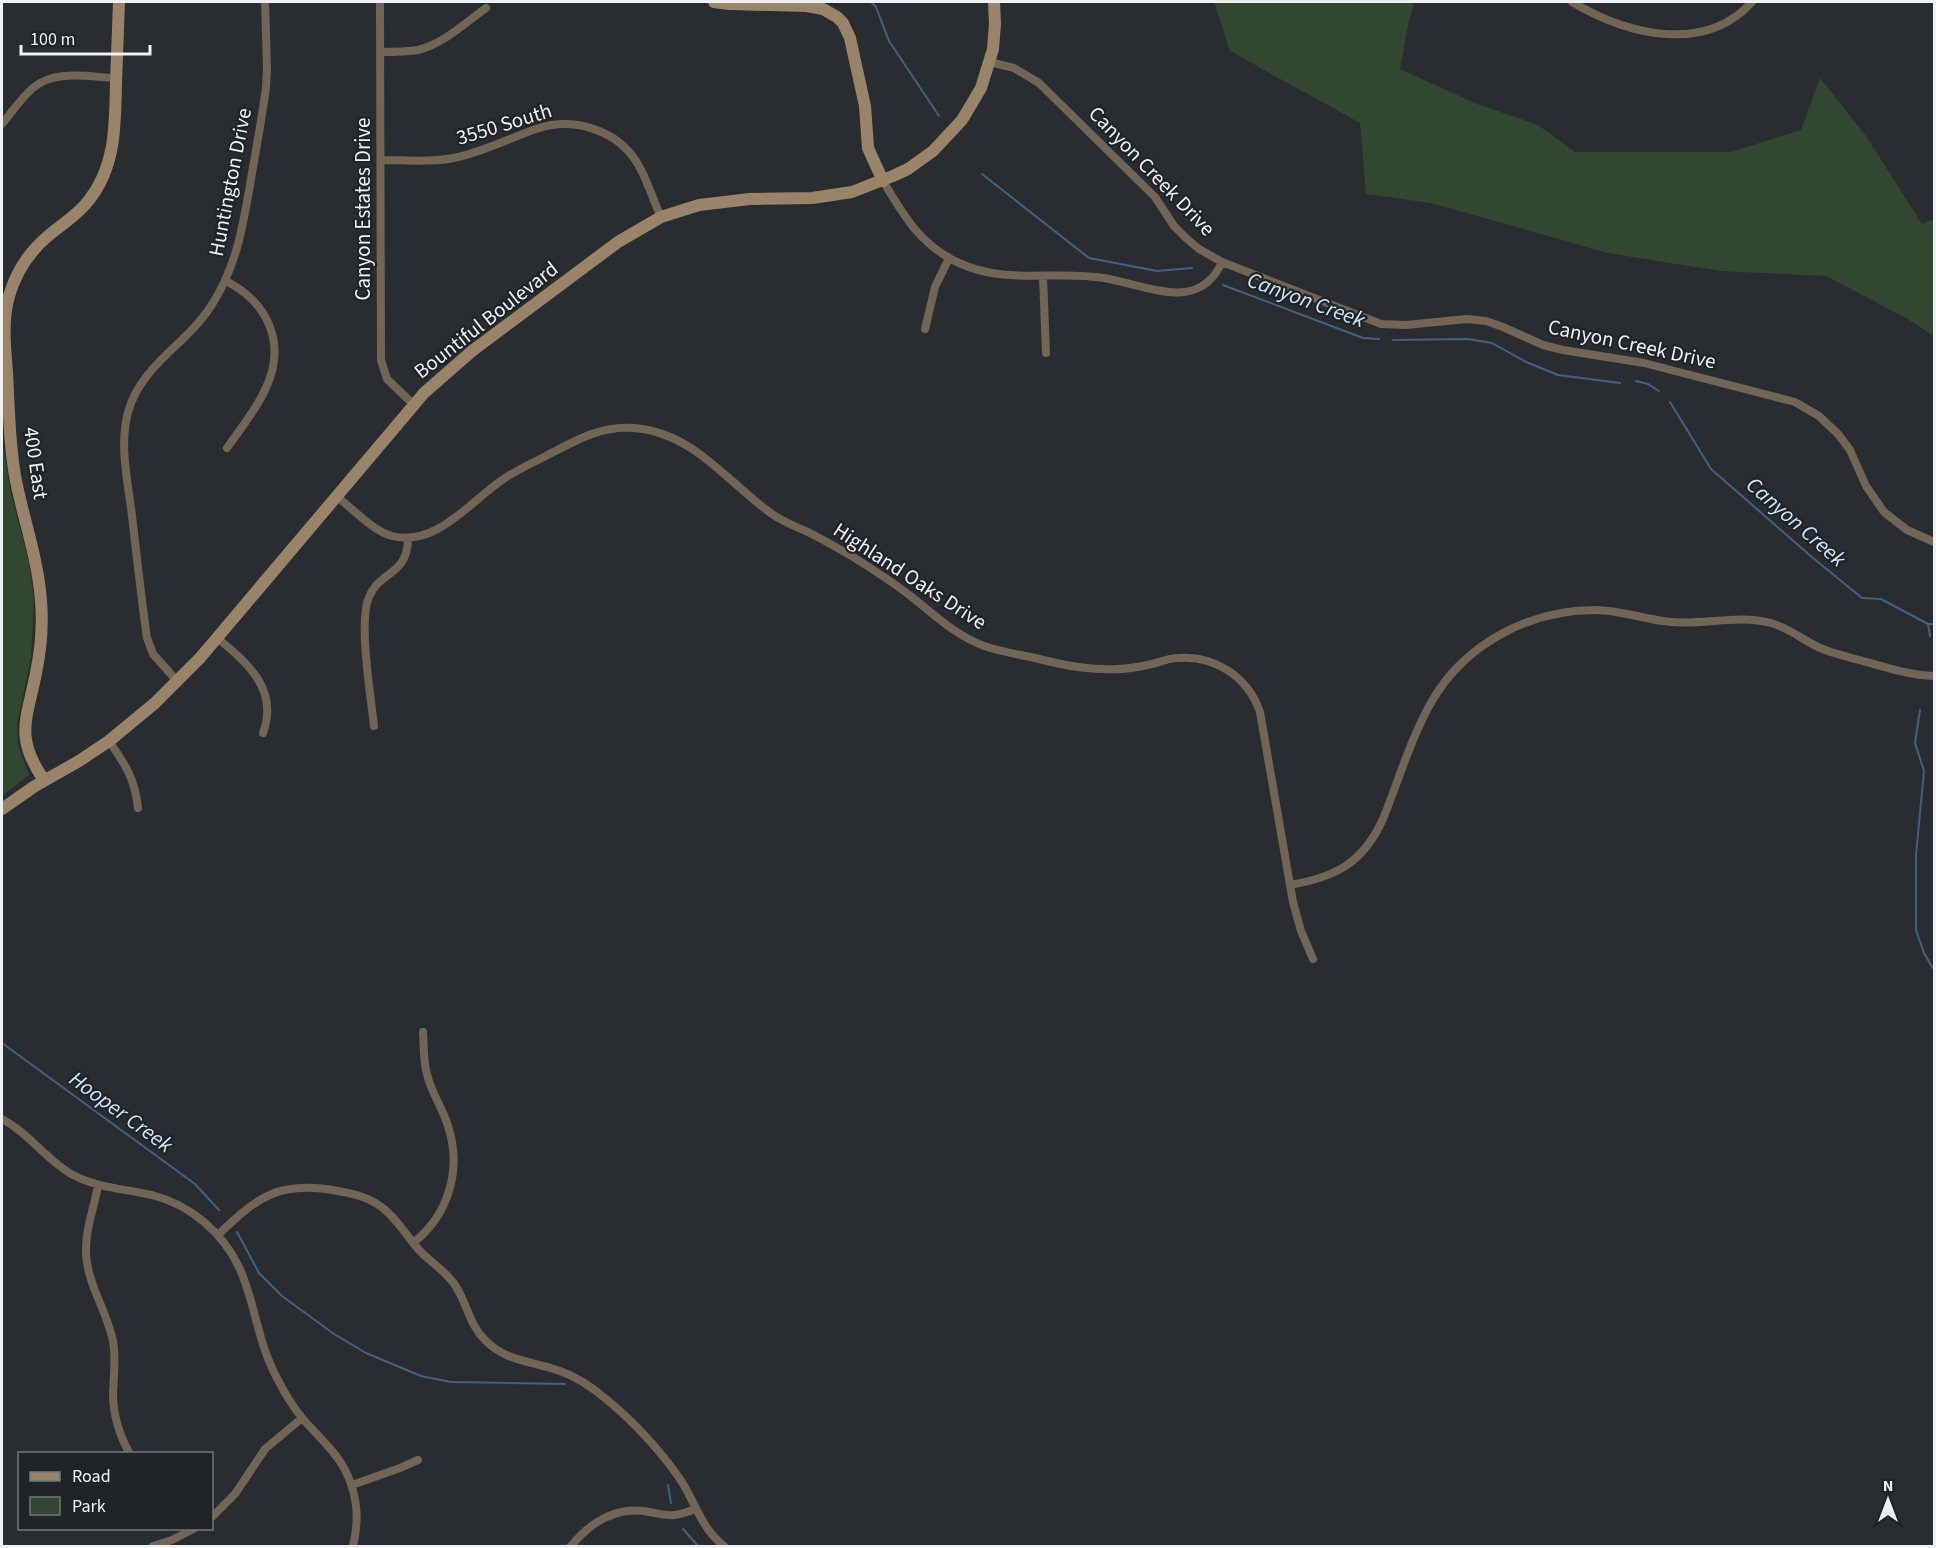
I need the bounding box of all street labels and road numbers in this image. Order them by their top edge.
street label: 3550 South [453,95,555,153]
street label: Canyon Creek Drive [1082,99,1222,243]
street label: Huntington Drive [201,105,259,259]
street label: Canyon Estates Drive [348,118,378,301]
street label: Bountiful Boulevard [408,254,564,386]
street label: Canyon Creek Drive [1545,312,1719,376]
street label: 400 East [16,425,56,501]
street label: Highland Oaks Drive [827,515,993,637]

